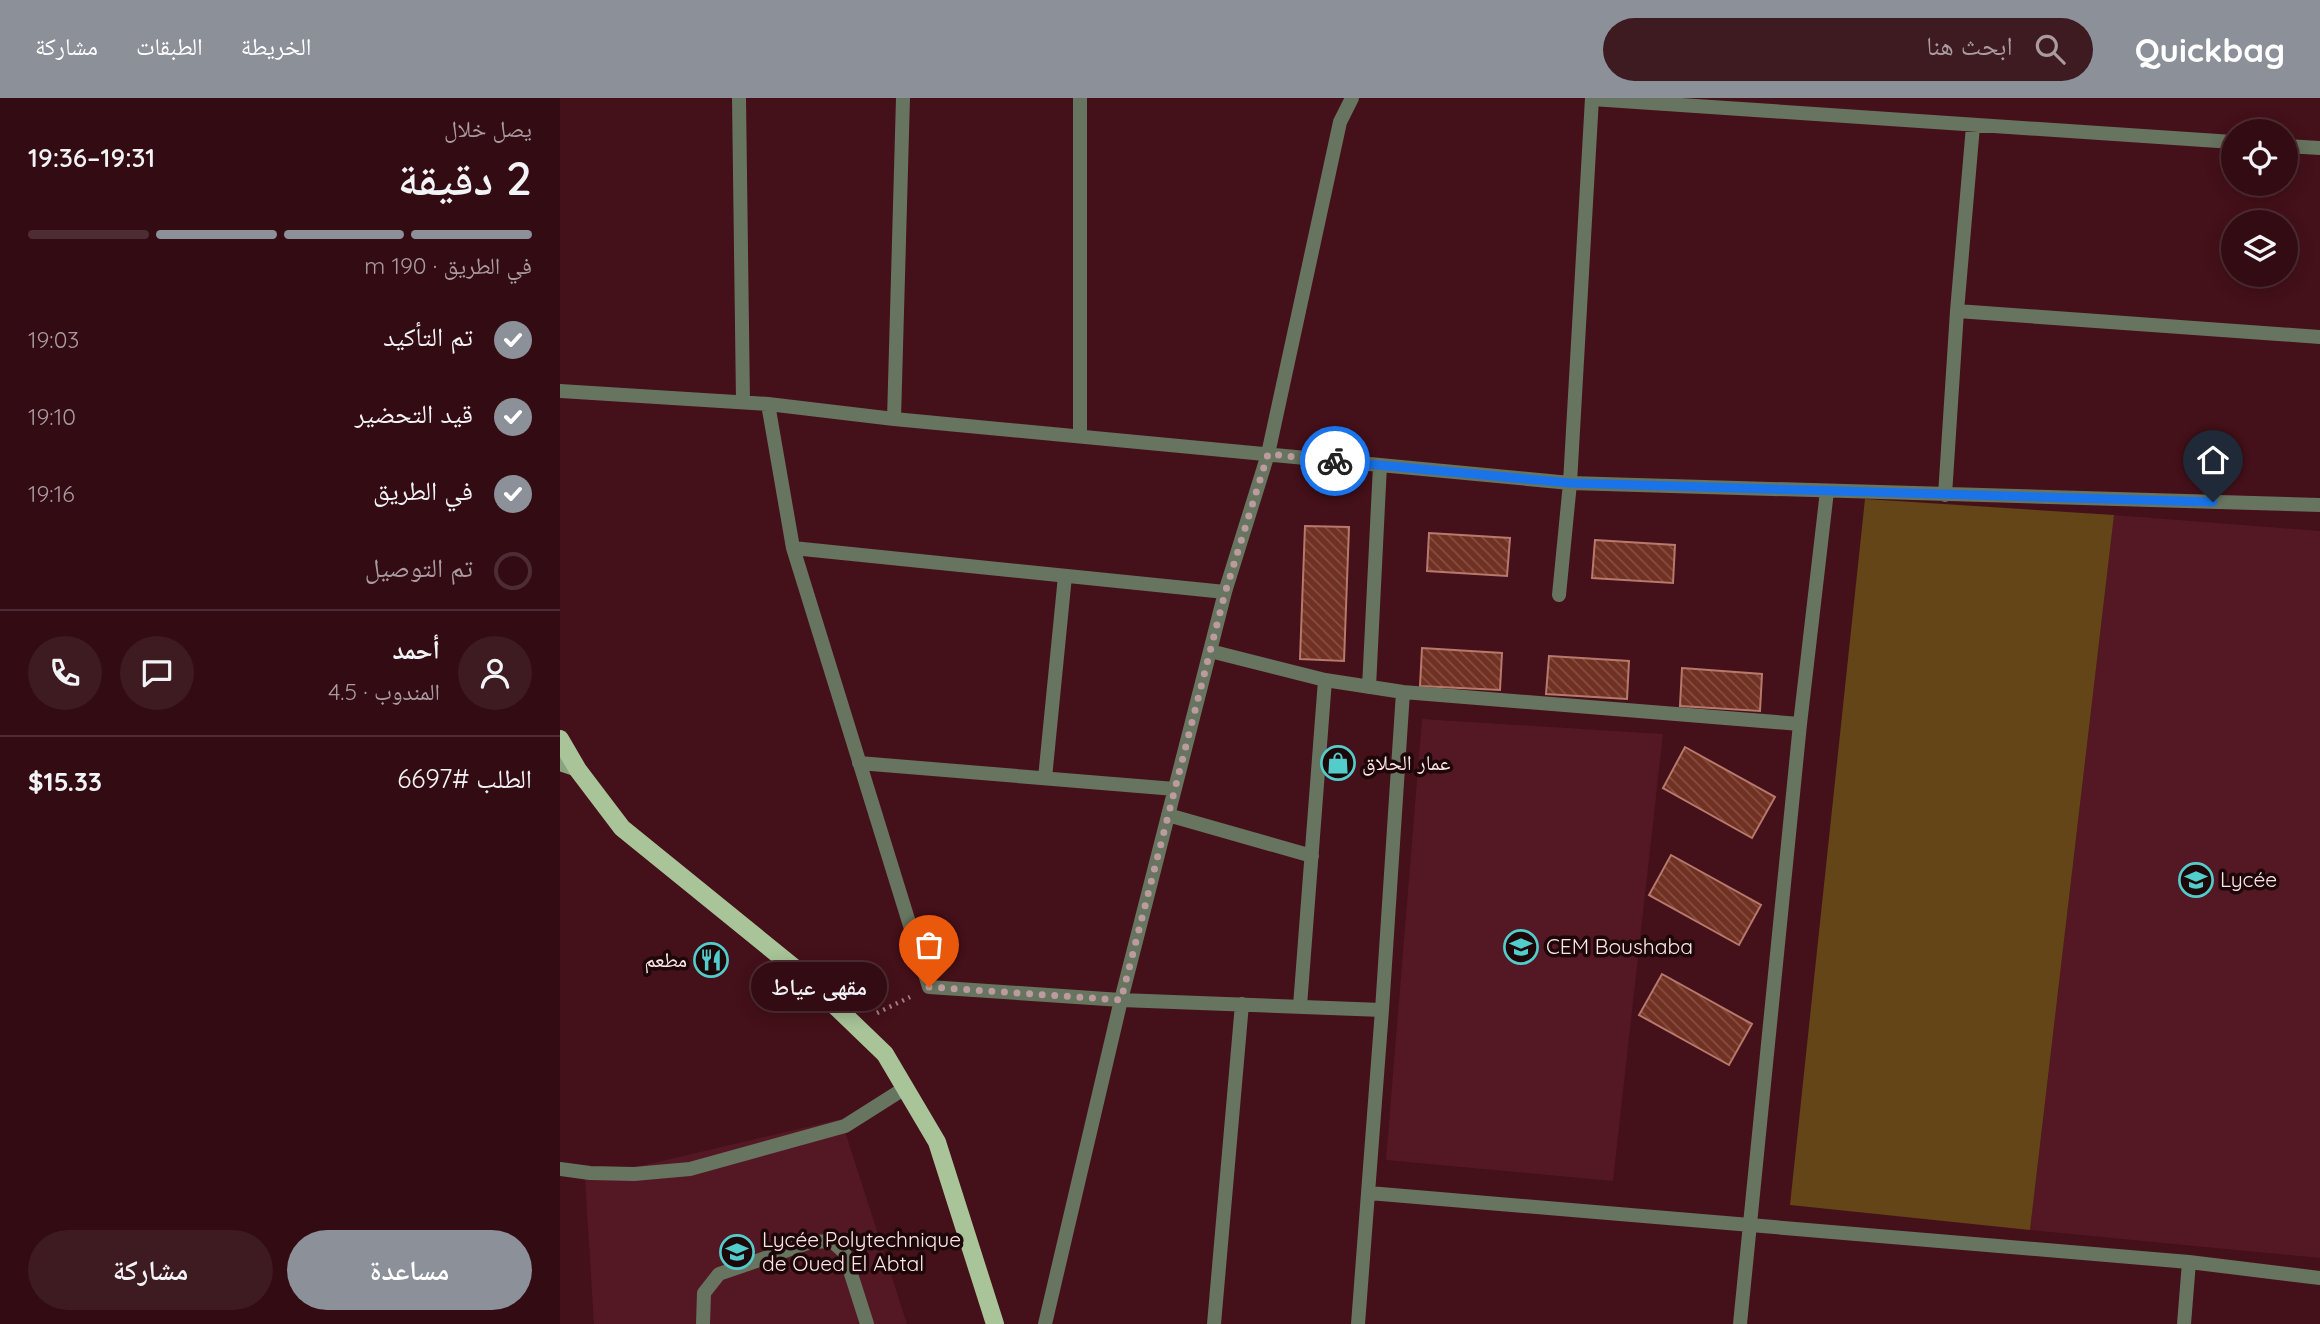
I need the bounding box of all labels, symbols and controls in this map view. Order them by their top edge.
search box [1603,18,2093,81]
text: ابحث هنا [1926,29,2013,62]
text: Quickbag [2135,29,2285,70]
icon: search [2031,30,2069,68]
text: مشاركة [35,31,98,61]
text: الطبقات [136,31,203,61]
text: الخريطة [241,31,311,61]
text: يصل خلال [444,114,532,143]
map controls [2221,119,2298,287]
button: locate [2221,119,2298,196]
text: 19:31–19:36 [28,141,155,174]
text: 2 دقيقة [398,149,532,207]
button: layers [2221,210,2298,287]
text: في الطريق · 190 m [364,251,532,280]
text: تم التأكيد [383,320,473,353]
icon: check [494,321,532,359]
text: 19:03 [28,325,79,354]
text: قيد التحضير [355,397,473,430]
icon: check [494,398,532,436]
text: 19:10 [28,402,76,431]
courier [1300,426,1370,496]
pin [2183,430,2243,502]
icon: home [2194,441,2232,479]
icon: bike [1316,442,1354,480]
text: في الطريق [373,474,473,507]
icon: check [494,475,532,513]
text: 19:16 [28,479,75,508]
text: تم التوصيل [365,551,473,584]
text: أحمد [392,633,440,666]
button: phone [28,636,102,710]
button: chat [120,636,194,710]
button: person [458,636,532,710]
text: المندوب · 4.5 [328,677,440,706]
shop icon: عمار الحلاق [1319,744,1357,782]
place label: عمار الحلاق [1362,749,1451,776]
text: الطلب #6697 [397,762,532,795]
text: $15.33 [28,765,102,798]
school or university icon: Lycée [2177,861,2215,899]
place label: Lycée [2220,866,2277,892]
pin [899,915,959,987]
icon: bag [910,926,948,964]
school or university icon: CEM Boushaba [1502,928,1540,966]
place label: CEM Boushaba [1546,933,1693,959]
restaurant icon: مطعم [692,941,730,979]
place label: مطعم [644,946,687,974]
callout: مقهى عياط [750,962,887,1012]
text: مقهى عياط [771,972,867,1001]
place label: Lycée Polytechnique de Oued El Abtal [762,1226,961,1276]
button: مشاركة [28,1230,273,1310]
button: مساعدة [287,1230,532,1310]
school or university icon: Lycée Polytechnique de Oued El Abtal [718,1233,756,1271]

